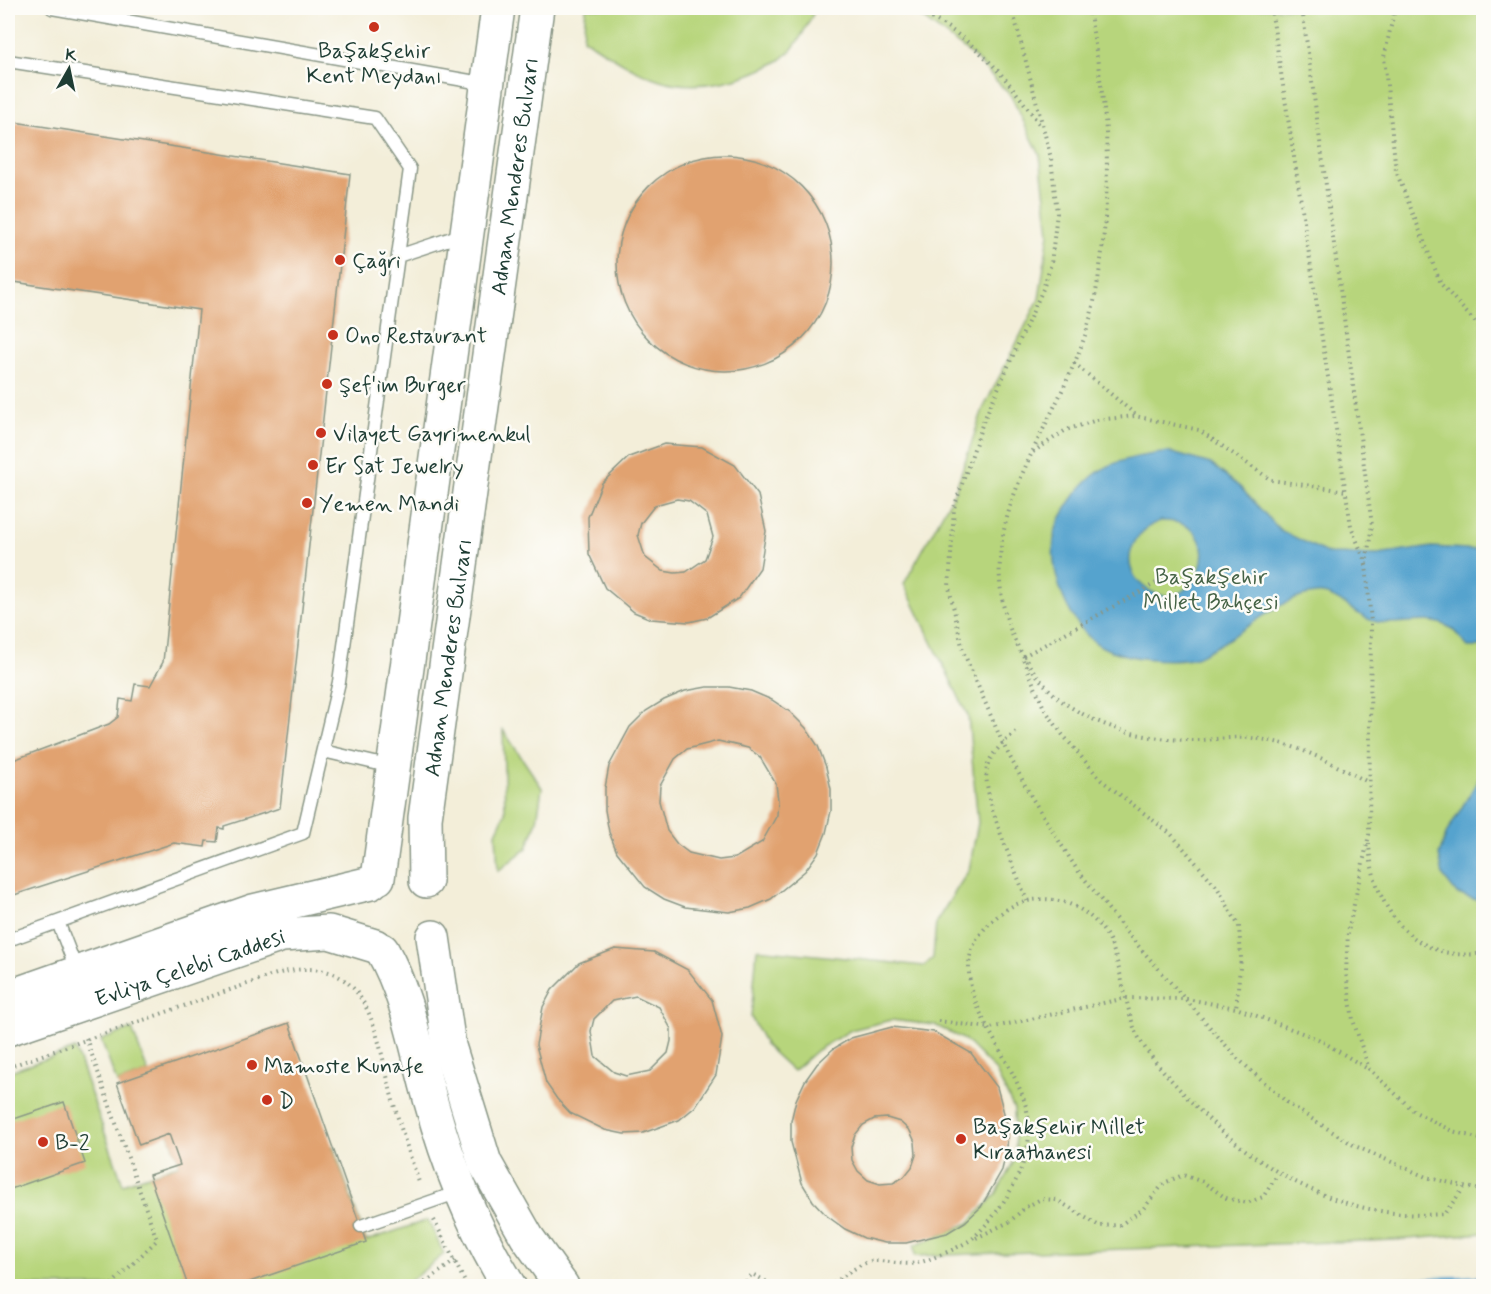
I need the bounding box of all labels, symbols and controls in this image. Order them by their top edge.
marker: Başakşehir Kent Meydanı [367,20,381,34]
place label: Başakşehir Kent Meydanı [306,38,442,91]
north arrow [39,39,99,99]
text: K [64,44,79,67]
street label: Adnan Menderes Bulvarı [485,56,546,297]
place label: Çağri [352,248,401,277]
marker: Çağri [333,253,347,267]
place label: Ono Restaurant [345,323,487,351]
marker: Ono Restaurant [326,328,340,342]
place label: Şef'im Burger [339,372,467,401]
marker: Şef'im Burger [320,377,334,391]
place label: Vilayet Gayrimenkul [333,421,531,449]
marker: Vilayet Gayrimenkul [314,426,328,440]
place label: Er Sat Jewelry [325,453,464,481]
marker: Er Sat Jewelry [306,458,320,472]
place label: Yemen Mandi [319,491,459,519]
marker: Yemen Mandi [300,496,314,510]
street label: Adnan Menderes Bulvarı [419,537,479,779]
park label: Başakşehir Millet Bahçesi [1143,564,1279,617]
street label: Evliya Çelebi Caddesi [92,923,289,1014]
place label: Mamoste Kunafe [264,1053,424,1081]
marker: Mamoste Kunafe [245,1058,259,1072]
place label: D [279,1088,294,1116]
marker: D [260,1093,274,1107]
place label: Başakşehir Millet Kıraathanesi [973,1114,1145,1167]
place label: B-2 [55,1130,90,1158]
marker: Başakşehir Millet Kıraathanesi [954,1132,968,1146]
marker: B-2 [36,1135,50,1149]

